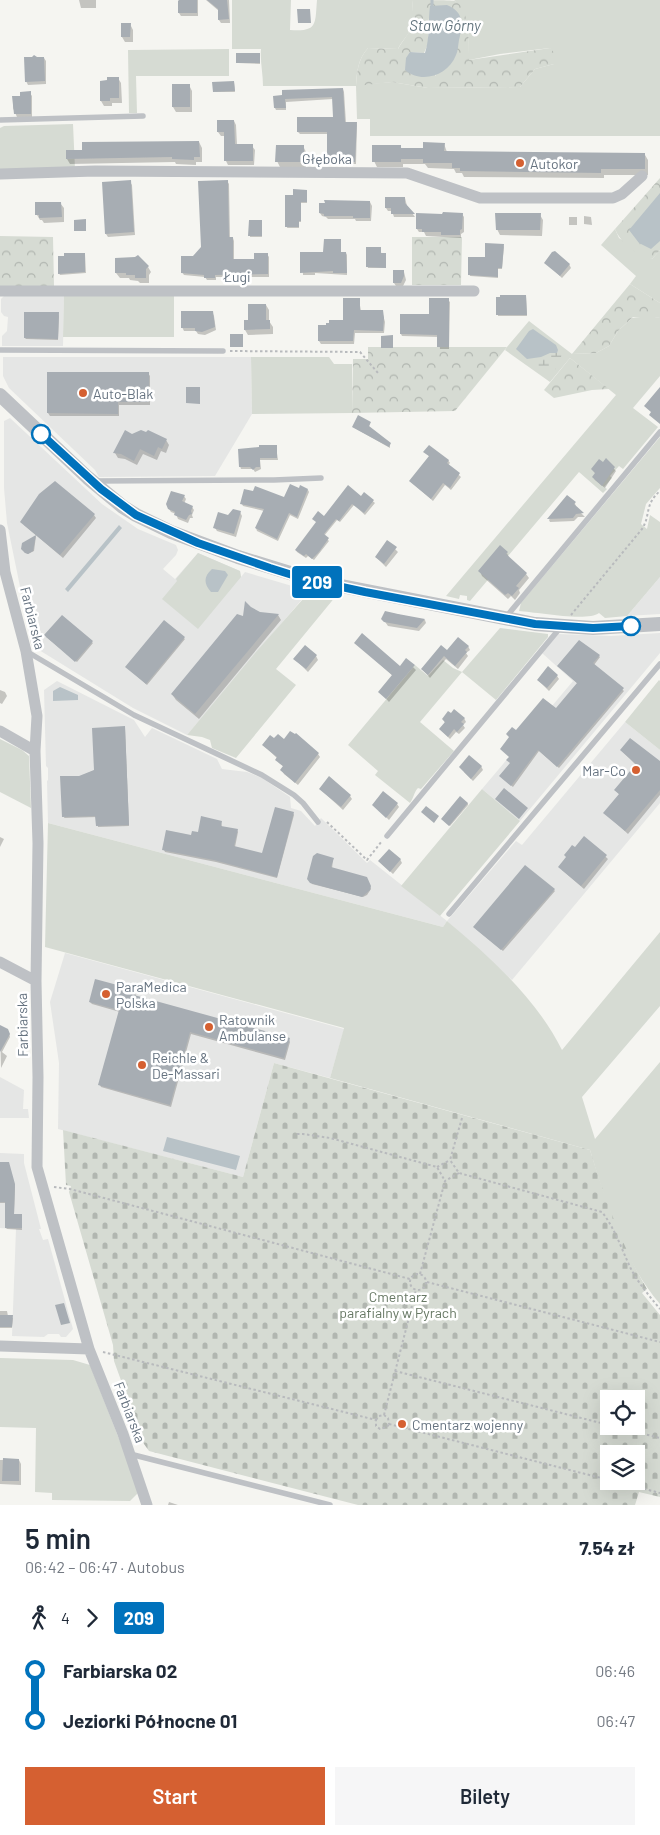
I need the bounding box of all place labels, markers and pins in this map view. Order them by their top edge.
place label: Autokor [530,155,578,172]
marker: Autokor [514,157,526,169]
place label: Auto-Blak [93,385,153,402]
marker: Auto-Blak [77,387,89,399]
unlabelled marker [31,424,51,444]
unlabelled marker [621,616,641,636]
place label: Mar-Co [582,762,626,779]
marker: Mar-Co [630,764,642,776]
place label: ParaMedica Polska [116,978,187,1011]
marker: ParaMedica Polska [100,988,112,1000]
place label: Ratownik Ambulanse [219,1011,286,1044]
marker: Ratownik Ambulanse [203,1021,215,1033]
place label: Reichle & De-Massari [152,1049,220,1082]
marker: Reichle & De-Massari [136,1059,148,1071]
place label: Cmentarz wojenny [412,1416,524,1433]
marker: Cmentarz wojenny [396,1418,408,1430]

